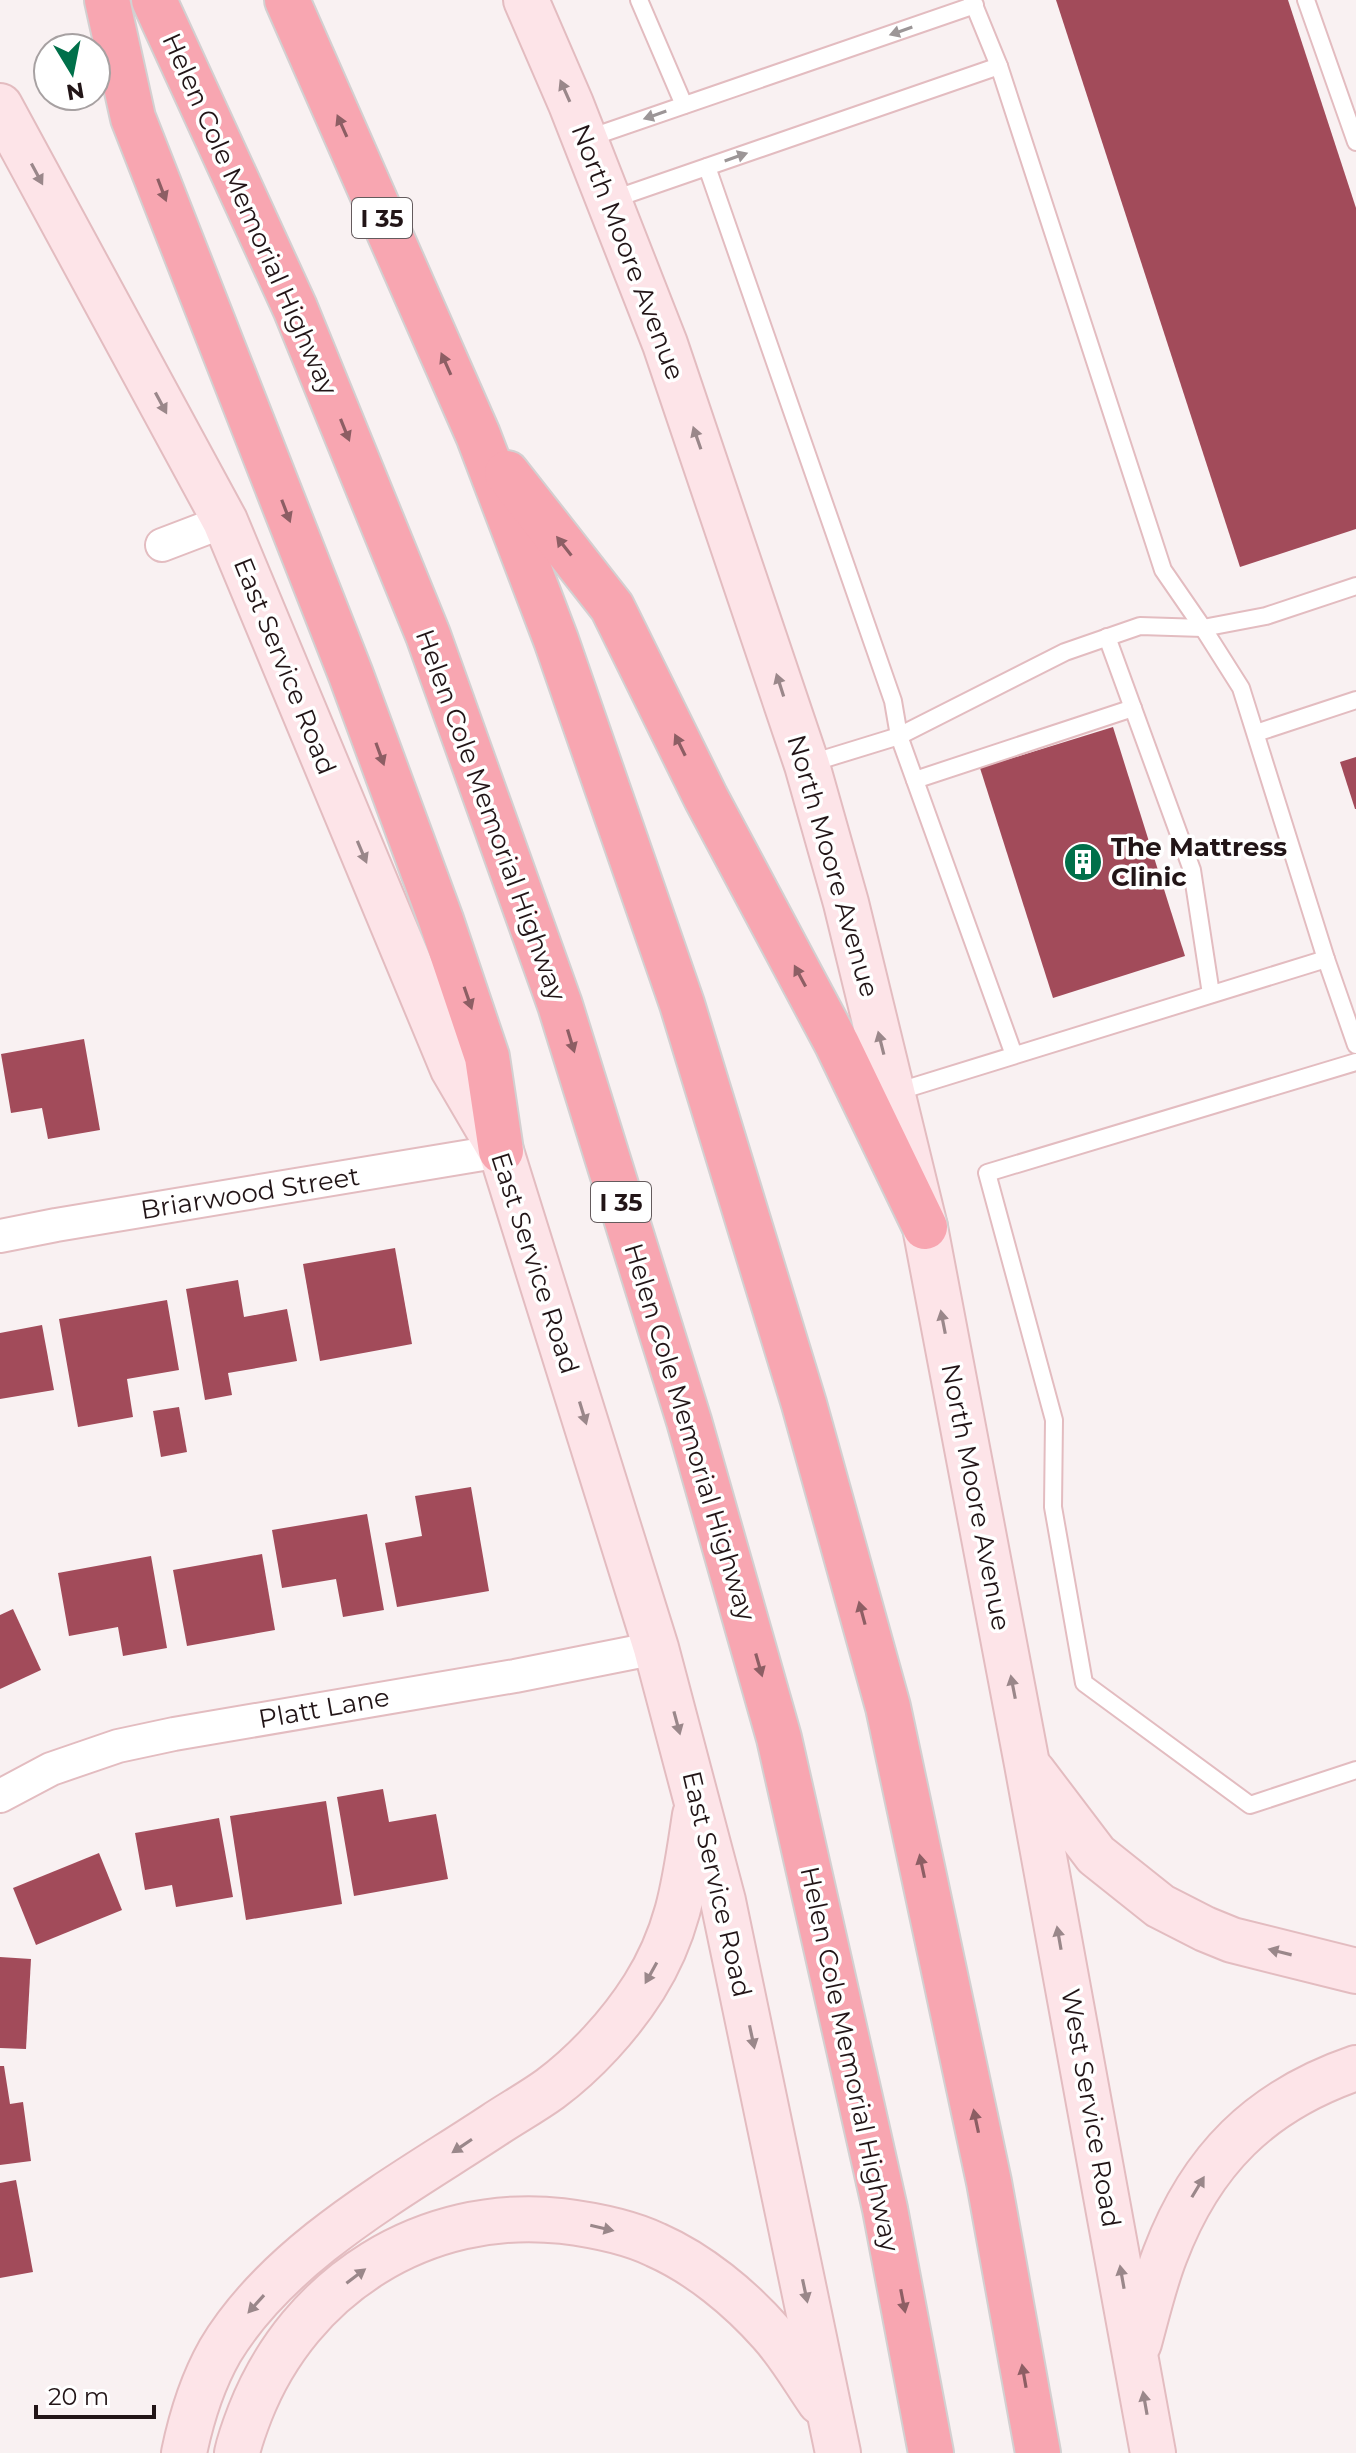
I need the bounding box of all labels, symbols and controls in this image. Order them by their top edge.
one-way arrow [889,25,913,37]
street label: Helen Cole Memorial Highway [155,28,345,401]
north arrow [32,32,112,112]
text: N [64,76,86,106]
one-way arrow [558,79,572,102]
one-way arrow [643,110,667,122]
one-way arrow [335,114,349,137]
street label: North Moore Avenue [564,120,692,384]
one-way arrow [724,150,748,163]
one-way arrow [30,163,44,185]
one-way arrow [156,178,169,202]
road number: I 35 [352,198,412,238]
one-way arrow [440,352,453,376]
one-way arrow [154,391,168,414]
one-way arrow [338,418,351,442]
one-way arrow [691,426,703,450]
one-way arrow [280,499,293,523]
one-way arrow [556,536,572,556]
street label: East Service Road [227,553,343,779]
street label: Helen Cole Memorial Highway [409,625,574,1006]
one-way arrow [773,672,786,696]
street label: North Moore Avenue [780,731,886,1001]
one-way arrow [673,734,687,757]
one-way arrow [374,742,386,766]
place label: The Mattress Clinic [1111,831,1287,893]
one-way arrow [355,840,368,864]
building icon: The Mattress Clinic [1062,841,1104,883]
one-way arrow [794,964,807,987]
one-way arrow [462,987,474,1011]
one-way arrow [565,1029,578,1053]
one-way arrow [874,1030,886,1055]
street label: East Service Road [484,1148,586,1378]
street label: Briarwood Street [138,1160,362,1226]
road number: I 35 [591,1182,651,1222]
street label: Helen Cole Memorial Highway [617,1239,763,1625]
one-way arrow [936,1309,949,1334]
street label: North Moore Avenue [934,1361,1018,1633]
one-way arrow [577,1401,589,1425]
one-way arrow [855,1601,868,1625]
one-way arrow [753,1653,765,1678]
one-way arrow [1006,1675,1018,1700]
street label: Platt Lane [256,1681,392,1735]
one-way arrow [671,1711,684,1735]
street label: East Service Road [675,1768,759,2000]
one-way arrow [915,1854,928,1879]
street label: Helen Cole Memorial Highway [794,1864,907,2255]
one-way arrow [1053,1926,1065,1951]
one-way arrow [1268,1946,1293,1958]
one-way arrow [645,1962,658,1985]
street label: West Service Road [1054,1986,1128,2230]
one-way arrow [746,2024,759,2049]
one-way arrow [969,2108,982,2133]
one-way arrow [451,2139,473,2153]
one-way arrow [1191,2176,1205,2198]
one-way arrow [590,2222,615,2234]
one-way arrow [1115,2264,1127,2289]
one-way arrow [345,2269,366,2285]
one-way arrow [799,2279,812,2304]
one-way arrow [897,2289,909,2314]
one-way arrow [248,2294,266,2313]
one-way arrow [1017,2363,1029,2388]
scale bar [36,2369,154,2419]
text: 20 m [48,2382,109,2411]
one-way arrow [1138,2390,1150,2415]

